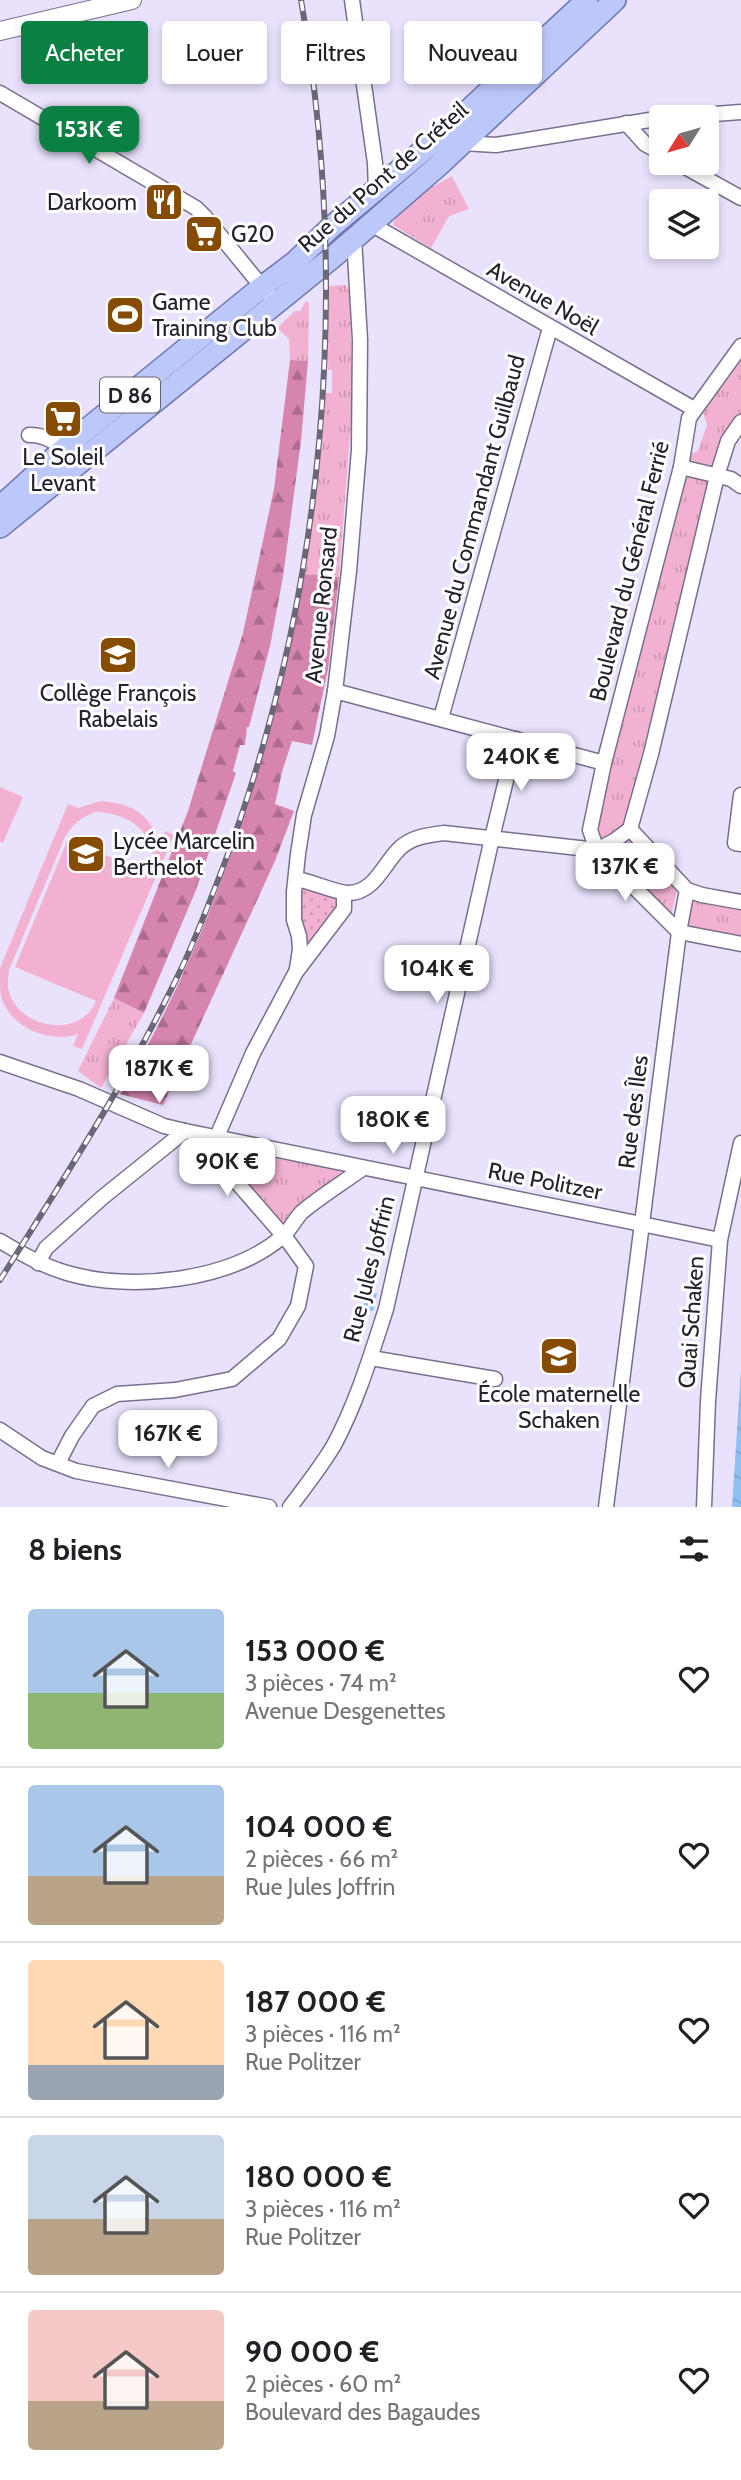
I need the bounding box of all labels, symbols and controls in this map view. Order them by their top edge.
chip: Acheter [21,21,148,84]
chip: Louer [162,21,267,84]
chip: Filtres [281,21,390,84]
chip: Nouveau [404,21,542,84]
street label: Rue du Pont de Créteil [292,95,474,258]
north arrow [649,105,719,175]
map controls [649,105,719,259]
pin: 153K € [32,106,146,166]
text: 153K € [55,115,123,143]
restaurant icon: Darkoom [143,181,185,223]
place label: Darkoom [47,188,137,216]
button: layers [649,189,719,259]
supermarket icon: G20 [183,213,225,255]
place label: G20 [231,220,275,248]
street label: Avenue Noël [482,255,604,341]
place label: Game Training Club [152,288,277,342]
sports icon: Game Training Club [104,294,146,336]
street label: Avenue du Commandant Guilbaud [417,352,531,682]
road number: D 86 [100,378,160,412]
supermarket icon: Le Soleil Levant [42,398,84,440]
street label: Boulevard du Général Ferrié [583,438,675,704]
place label: Le Soleil Levant [22,443,104,497]
street label: Avenue Ronsard [299,525,343,685]
school or university icon: Collège François Rabelais [97,634,139,676]
place label: Collège François Rabelais [40,679,196,733]
pin: 240K € [464,734,578,793]
text: 240K € [482,742,560,770]
place label: Lycée Marcelin Berthelot [113,827,255,881]
school or university icon: Lycée Marcelin Berthelot [65,833,107,875]
pin: 137K € [568,844,682,903]
text: 137K € [592,852,658,880]
pin: 104K € [380,946,494,1005]
text: 104K € [400,954,474,982]
pin: 187K € [102,1046,216,1105]
text: 187K € [125,1054,193,1082]
street label: Rue des Îles [612,1054,654,1170]
pin: 180K € [336,1096,450,1156]
text: 180K € [357,1105,429,1133]
pin: 90K € [178,1138,276,1198]
text: 90K € [195,1147,259,1175]
street label: Rue Politzer [486,1156,605,1206]
street label: Rue Jules Joffrin [337,1193,401,1345]
street label: Quai Schaken [672,1255,710,1389]
school or university icon: École maternelle Schaken [538,1335,580,1377]
place label: École maternelle Schaken [478,1379,640,1434]
pin: 167K € [111,1410,225,1470]
text: 167K € [134,1419,202,1447]
icon: filters [675,1530,713,1568]
text: 8 biens [28,1531,122,1568]
text: 153 000 € [245,1632,385,1669]
icon: home [84,1637,168,1721]
icon: heart [675,1660,713,1698]
text: 3 pièces · 74 m² [245,1669,397,1697]
text: Avenue Desgenettes [245,1697,446,1725]
text: 104 000 € [245,1808,392,1845]
icon: home [84,1813,168,1897]
icon: heart [675,1836,713,1874]
text: 2 pièces · 66 m² [245,1845,398,1873]
text: Rue Jules Joffrin [245,1873,395,1901]
text: 187 000 € [245,1983,386,2020]
icon: home [84,1988,168,2072]
icon: heart [675,2011,713,2049]
text: 3 pièces · 116 m² [245,2020,401,2048]
text: Rue Politzer [245,2048,361,2076]
text: 180 000 € [245,2158,392,2195]
icon: home [84,2163,168,2247]
icon: heart [675,2186,713,2224]
text: 3 pièces · 116 m² [245,2195,401,2223]
text: Rue Politzer [245,2223,361,2251]
text: 90 000 € [245,2333,379,2370]
icon: home [84,2338,168,2422]
icon: heart [675,2361,713,2399]
text: 2 pièces · 60 m² [245,2370,401,2398]
text: Boulevard des Bagaudes [245,2398,480,2426]

